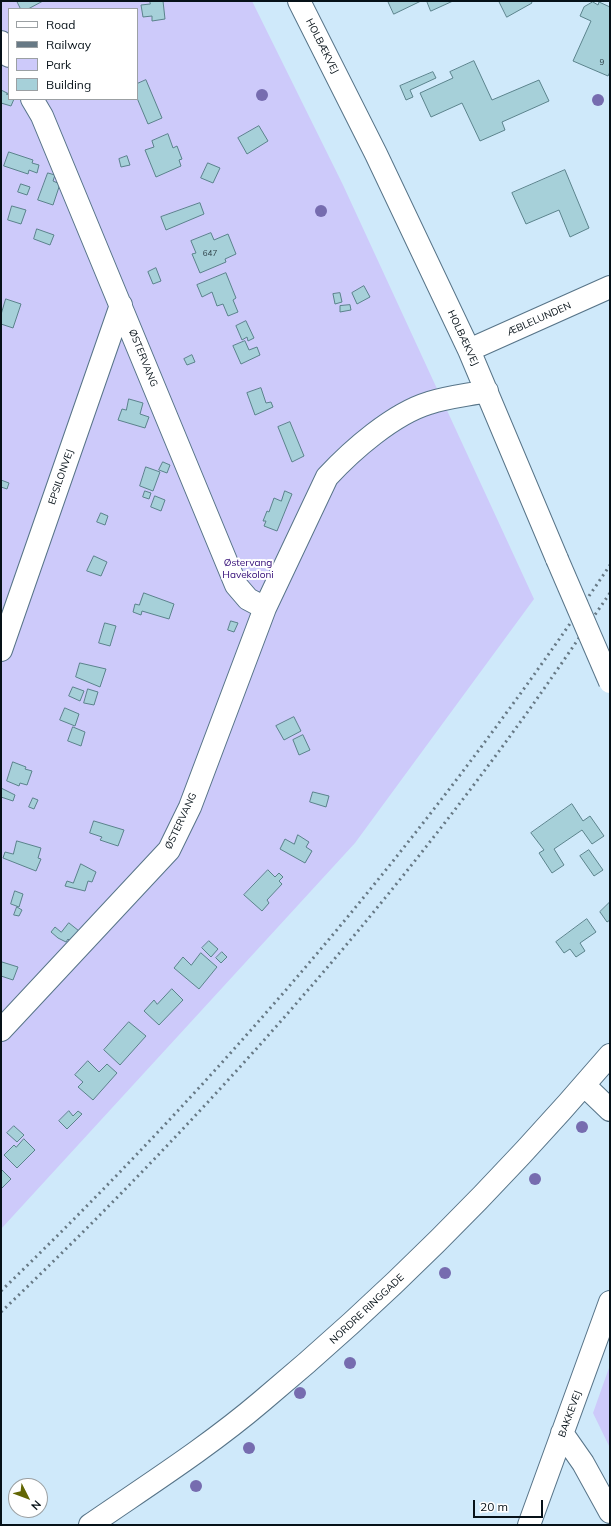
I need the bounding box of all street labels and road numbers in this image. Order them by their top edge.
street label: HOLBÆKVEJ [303,17,341,75]
street label: ÆBLELUNDEN [505,299,573,339]
street label: HOLBÆKVEJ [445,308,481,368]
street label: ØSTERVANG [126,327,160,389]
street label: EPSILONVEJ [46,448,76,506]
street label: ØSTERVANG [163,791,199,851]
street label: NORDRE RINGGADE [327,1271,407,1347]
street label: BAKKEVEJ [556,1389,584,1439]

